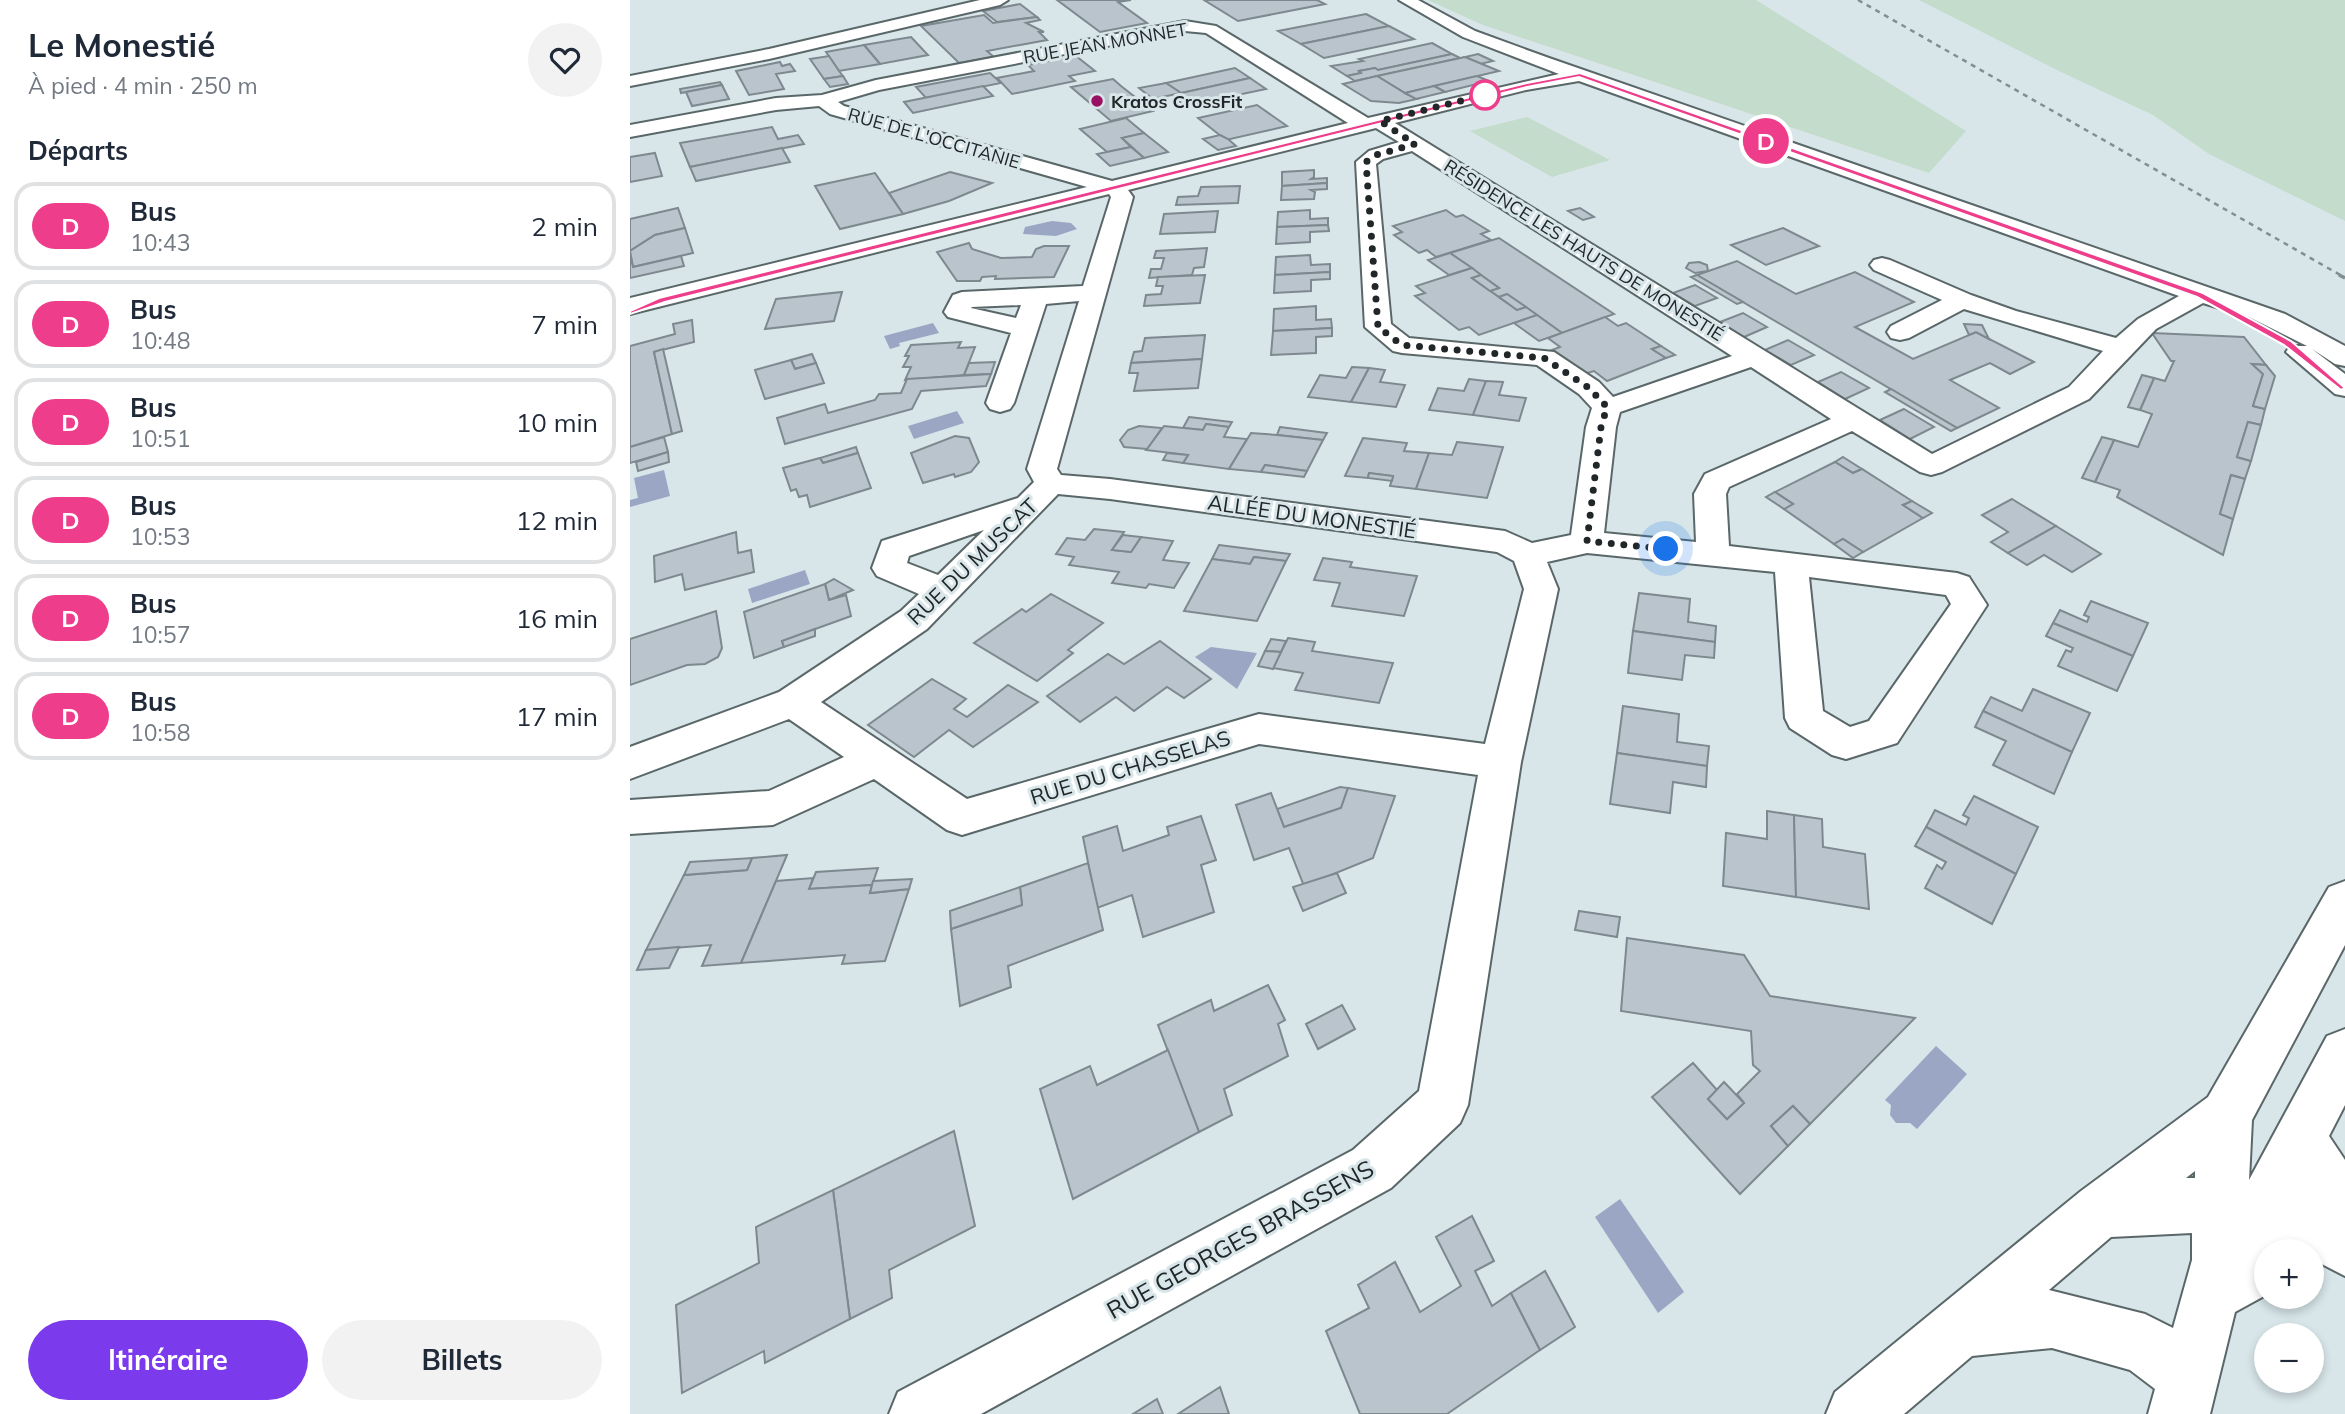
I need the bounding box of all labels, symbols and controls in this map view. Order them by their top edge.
street label: RUE JEAN MONNET [1021,17,1189,69]
button: heart [528,23,602,97]
text: Le Monestié [28,24,215,65]
text: À pied · 4 min · 250 m [28,71,258,100]
unlabelled marker [1470,80,1500,110]
place label: Kratos CrossFit [1111,90,1242,113]
marker: Kratos CrossFit [1089,93,1105,109]
street label: RUE DE L'OCCITANIE [845,102,1023,174]
line badge: D [1743,118,1789,164]
text: D [1757,126,1775,156]
text: Départs [28,134,128,167]
street label: RÉSIDENCE LES HAUTS DE MONESTIÉ [1440,154,1728,346]
text: Bus [130,195,176,228]
text: 2 min [531,210,598,243]
text: D [61,211,80,241]
text: 10:43 [130,228,190,257]
text: Bus [130,293,176,326]
text: 7 min [531,308,598,341]
text: D [61,309,80,339]
text: 10:48 [130,326,190,355]
text: Bus [130,391,176,424]
text: 10 min [516,406,598,439]
text: D [61,407,80,437]
text: 10:51 [130,424,190,453]
street label: ALLÉE DU MONESTIÉ [1206,488,1418,544]
text: Bus [130,489,176,522]
street label: RUE DU MUSCAT [901,492,1043,630]
text: 12 min [516,504,598,537]
text: D [61,505,80,535]
text: 10:53 [130,522,190,551]
your location [1648,531,1683,566]
text: Bus [130,587,176,620]
text: 16 min [516,602,598,635]
text: D [61,603,80,633]
text: 10:57 [130,620,190,649]
text: Bus [130,685,176,718]
text: 17 min [516,700,598,733]
text: D [61,701,80,731]
text: 10:58 [130,718,190,747]
street label: RUE DU CHASSELAS [1027,724,1233,810]
street label: RUE GEORGES BRASSENS [1101,1153,1379,1325]
map controls [2254,1239,2324,1393]
button: + [2254,1239,2324,1309]
button: Itinéraire [28,1320,308,1400]
button: Billets [322,1320,602,1400]
button: − [2254,1323,2324,1393]

